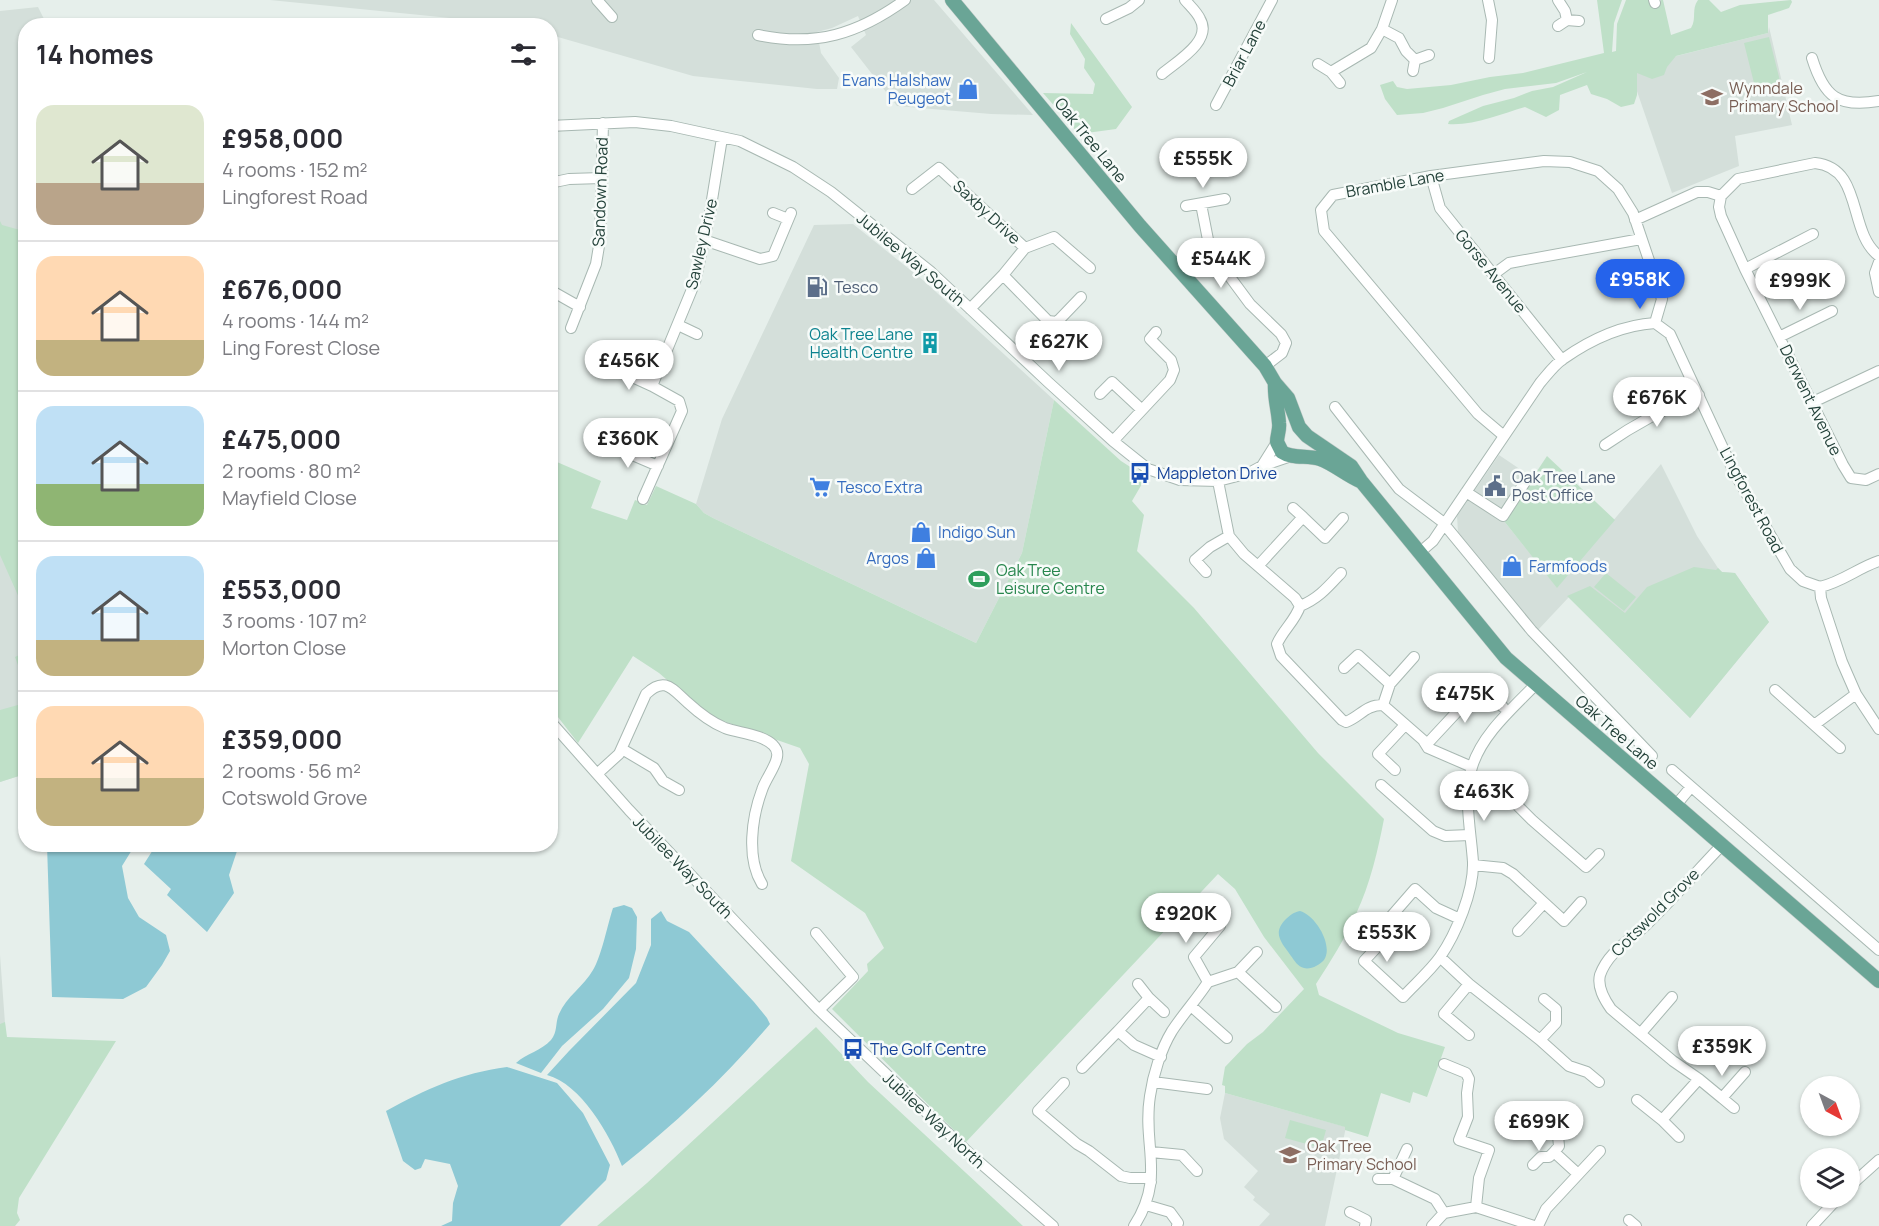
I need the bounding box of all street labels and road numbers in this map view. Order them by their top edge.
street label: Briar Lane [1217,16,1271,90]
street label: Oak Tree Lane [1050,93,1132,187]
street label: Sandown Road [587,137,613,247]
street label: Bramble Lane [1344,164,1446,202]
street label: Saxby Drive [948,175,1026,249]
street label: Sawley Drive [680,196,722,292]
street label: Jubilee Way South [852,207,970,311]
street label: Gorse Avenue [1450,224,1532,318]
street label: Derwent Avenue [1775,341,1847,459]
street label: Lingforest Road [1715,443,1789,557]
street label: Oak Tree Lane [1571,690,1663,774]
street label: Jubilee Way South [628,811,738,923]
street label: Cotswold Grove [1606,863,1704,961]
street label: Jubilee Way North [878,1067,990,1173]

